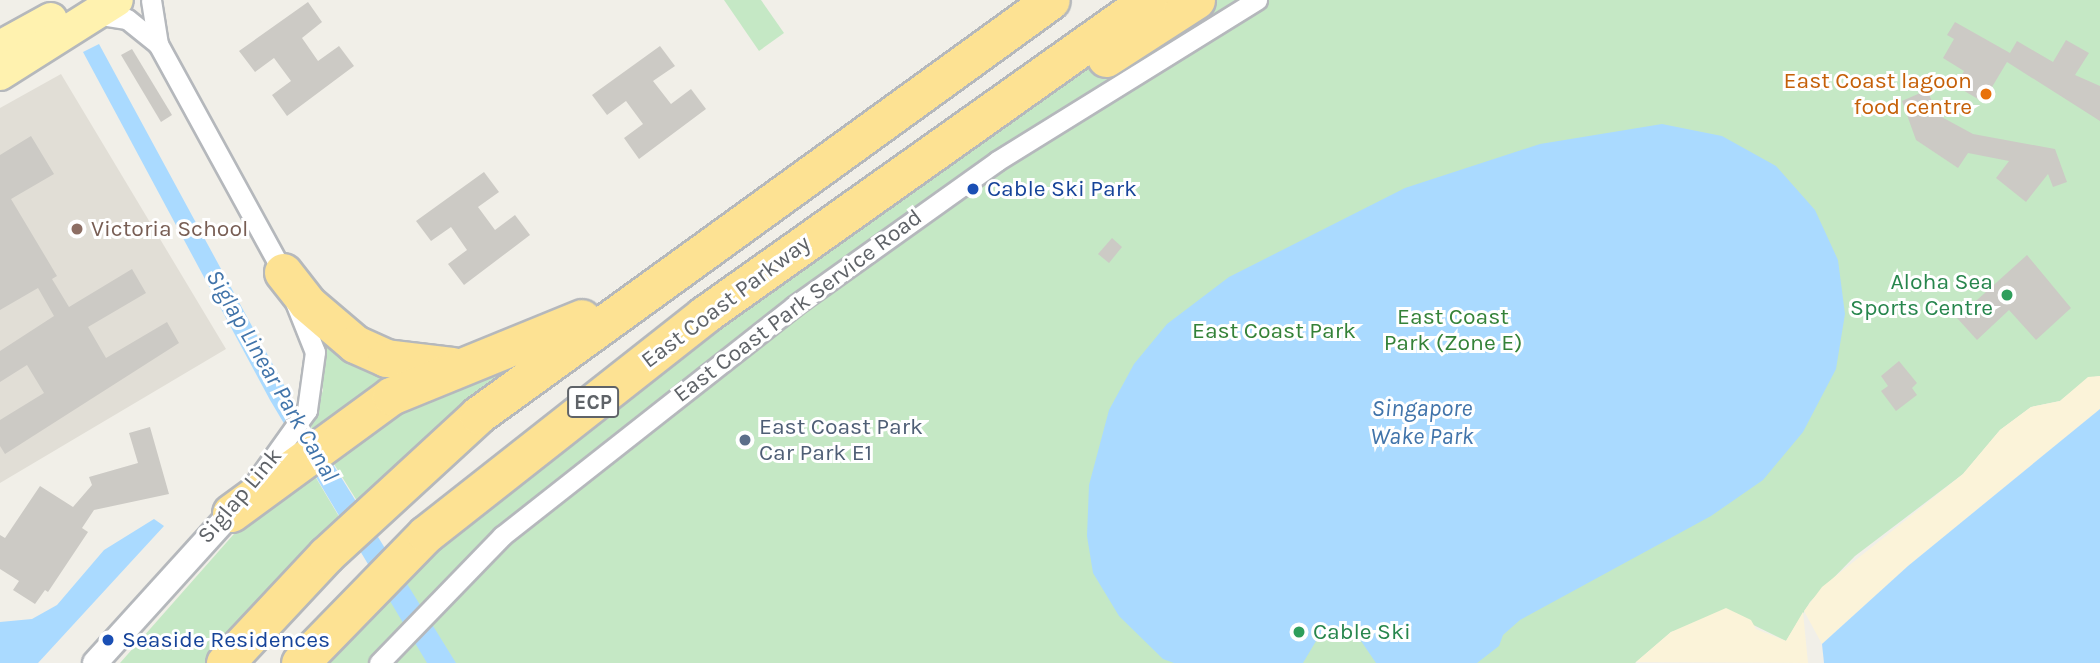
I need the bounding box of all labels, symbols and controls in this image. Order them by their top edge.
place label: East Coast lagoon food centre [1784,67,1972,121]
marker: East Coast lagoon food centre [1978,86,1994,102]
place label: Cable Ski Park [987,175,1137,203]
marker: Cable Ski Park [965,181,981,197]
street label: East Coast Park Service Road [668,204,928,408]
place label: Victoria School [91,215,248,243]
marker: Victoria School [69,221,85,237]
street label: East Coast Parkway [636,230,816,374]
water label: Siglap Linear Park Canal [199,265,345,487]
place label: Aloha Sea Sports Centre [1850,268,1993,322]
marker: Aloha Sea Sports Centre [1999,287,2015,303]
park label: East Coast Park (Zone E) [1384,303,1522,357]
park label: East Coast Park [1192,317,1356,345]
road number: ECP [567,384,619,420]
water label: Singapore Wake Park [1370,395,1474,451]
place label: East Coast Park Car Park E1 [759,413,923,467]
marker: East Coast Park Car Park E1 [737,432,753,448]
street label: Siglap Link [192,443,288,549]
place label: Cable Ski [1313,618,1411,646]
marker: Cable Ski [1291,624,1307,640]
place label: Seaside Residences [122,626,330,654]
marker: Seaside Residences [100,632,116,648]

